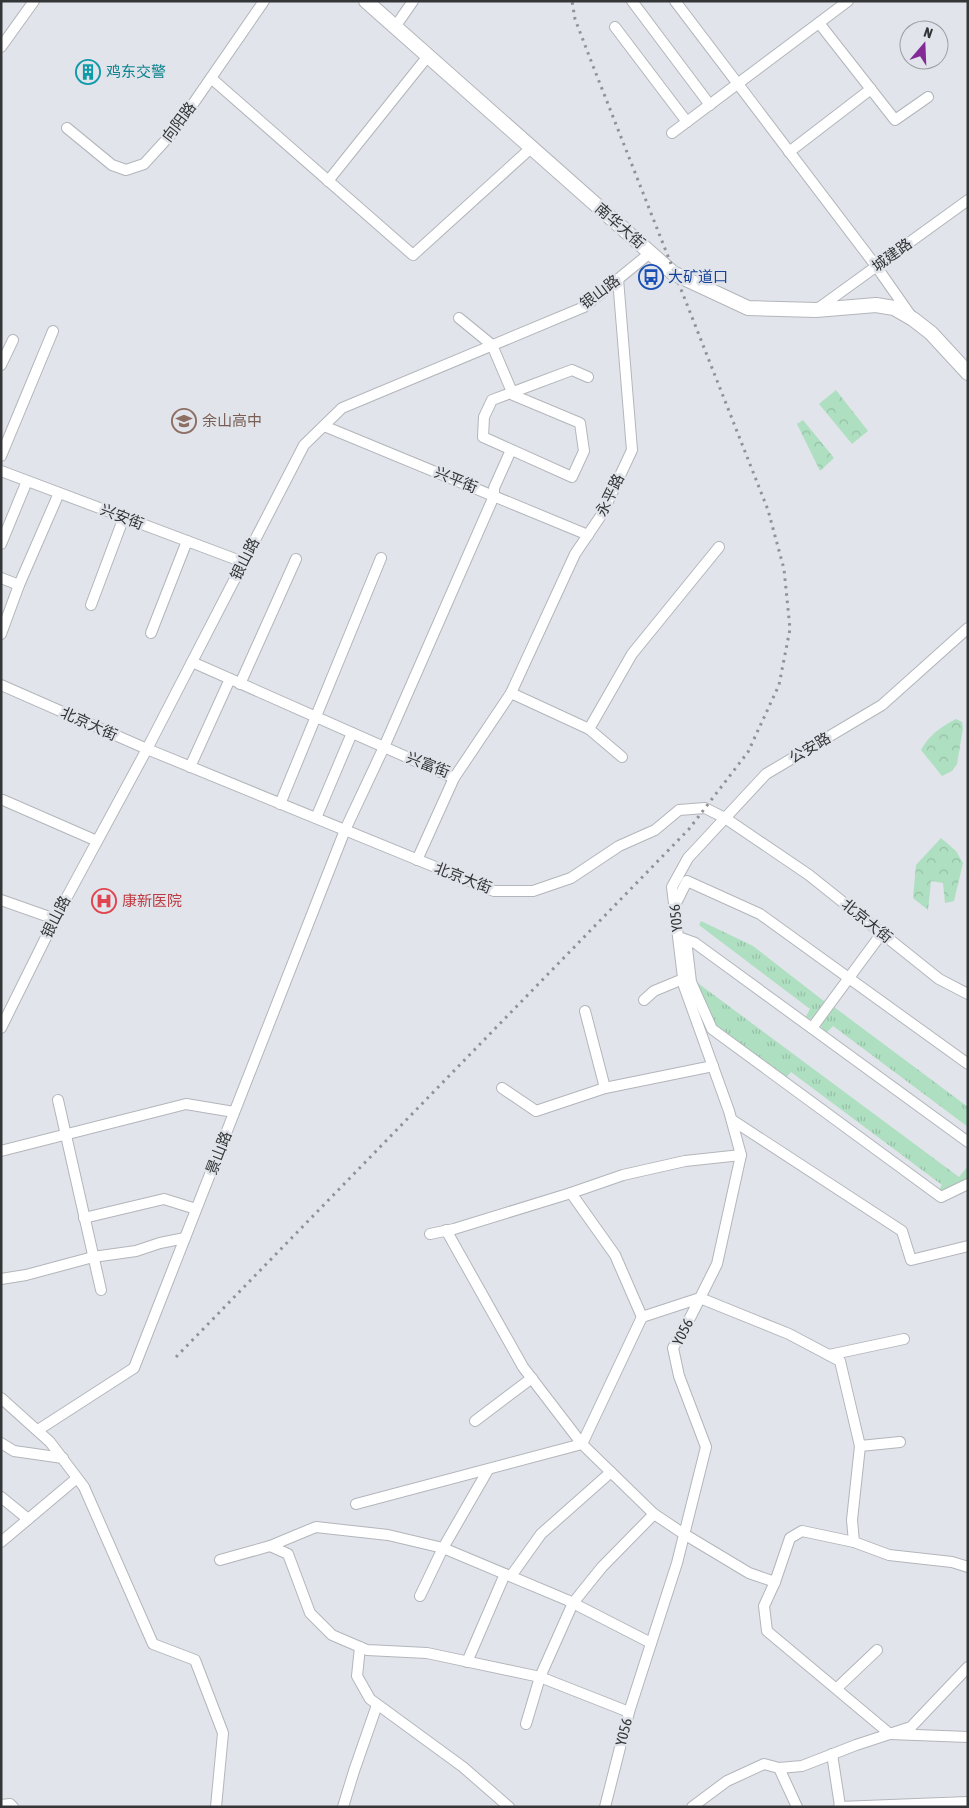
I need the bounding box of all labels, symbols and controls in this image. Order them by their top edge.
north arrow [899,20,949,70]
text: N [922,24,935,42]
building icon: 鸡东交警 [75,59,101,85]
place label: 鸡东交警 [106,63,166,80]
street label: 向阳路 [158,99,199,145]
street label: 南华大街 [592,200,649,252]
street label: 城建路 [869,234,915,275]
bus stop icon: 大矿道口 [638,264,664,290]
place label: 大矿道口 [668,268,728,285]
street label: 银山路 [577,271,623,312]
school or university icon: 余山高中 [171,408,197,434]
place label: 余山高中 [202,412,262,429]
street label: 兴平街 [432,463,480,496]
street label: 永平路 [592,471,627,519]
street label: 兴安街 [98,501,146,533]
street label: 银山路 [227,535,262,583]
street label: 北京大街 [58,704,120,744]
street label: 公安路 [786,729,833,766]
street label: 兴富街 [404,749,452,781]
street label: 北京大街 [432,859,494,896]
hospital icon: 康新医院 [91,888,117,914]
place label: 康新医院 [122,892,182,909]
street label: 银山路 [38,893,73,941]
street label: 北京大街 [839,895,896,946]
street label: Y056 [666,903,685,933]
street label: 景山路 [203,1129,235,1177]
street label: Y056 [669,1316,696,1348]
street label: Y056 [612,1716,635,1747]

